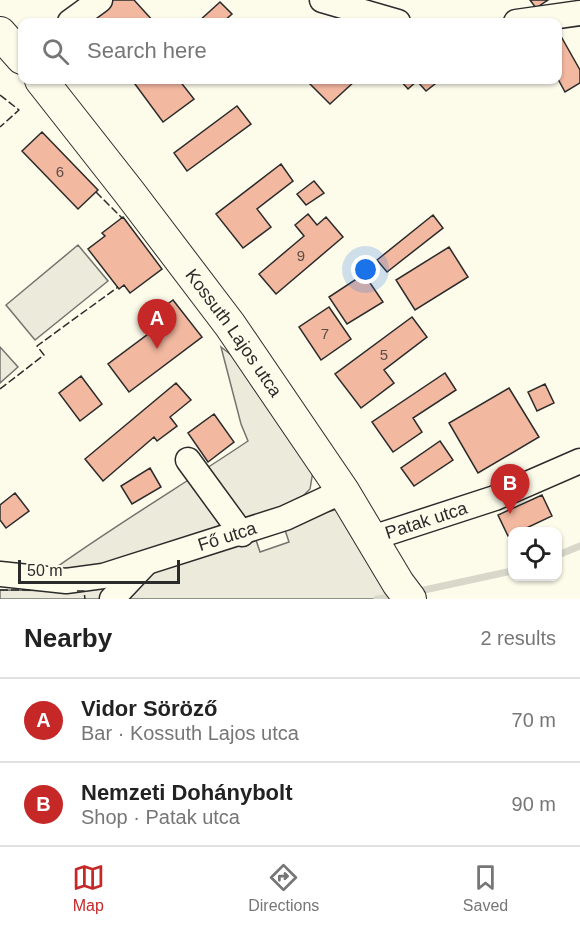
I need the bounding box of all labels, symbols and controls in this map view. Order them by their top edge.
search box [18,18,562,84]
icon: search [39,35,72,68]
text: Search here [87,38,207,63]
house number: 6 [56,163,64,180]
house number: 9 [297,247,305,264]
your location [351,255,380,284]
street label: Kossuth Lajos utca [181,265,286,401]
pin: A [138,300,176,349]
house number: 7 [321,325,329,342]
house number: 5 [380,346,388,363]
pin: B [490,464,530,514]
street label: Patak utca [383,497,471,543]
street label: Fő utca [195,517,260,555]
map controls [508,527,562,581]
button: locate [508,527,562,581]
scale bar [18,557,180,584]
text: 50 m [27,562,63,579]
text: Nearby [24,623,112,653]
text: 2 results [480,627,556,649]
text: Vidor Söröző [81,696,218,721]
text: A [36,709,51,731]
text: 70 m [512,709,556,731]
text: Bar · Kossuth Lajos utca [81,722,299,744]
text: Nemzeti Dohánybolt [81,780,292,805]
text: B [36,793,51,815]
text: 90 m [512,793,556,815]
text: Shop · Patak utca [81,806,240,828]
tab: Map [72,861,105,915]
tab: Directions [248,861,319,915]
tab: Saved [463,861,508,915]

